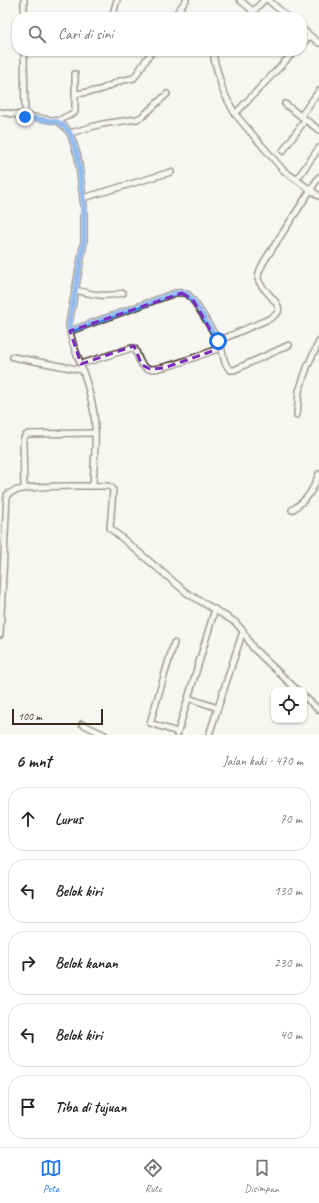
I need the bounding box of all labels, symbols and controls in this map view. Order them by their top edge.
search box [12,12,307,56]
icon: search [26,23,48,45]
text: Cari di sini [58,25,113,44]
route end [16,108,34,126]
route start [209,332,227,350]
map controls [271,687,307,723]
button: locate [271,687,307,723]
scale bar [12,707,103,726]
text: 100 m [18,709,42,723]
text: 6 mnt [16,751,51,772]
text: Jalan kaki · 470 m [223,753,303,769]
icon: ahead [17,808,39,830]
text: Lurus [55,810,83,829]
text: 70 m [280,811,302,827]
icon: left [17,880,39,902]
text: Belok kiri [55,882,102,901]
text: 130 m [274,883,302,899]
icon: right [17,952,39,974]
text: Belok kanan [55,954,118,973]
text: 230 m [274,955,302,971]
icon: left [17,1024,39,1046]
text: Belok kiri [55,1026,102,1045]
text: 40 m [280,1027,302,1043]
icon: arrive [17,1096,39,1118]
text: Tiba di tujuan [55,1098,126,1117]
tab: Peta [40,1157,62,1195]
tab: Rute [142,1157,164,1195]
tab: Disimpan [244,1157,279,1195]

